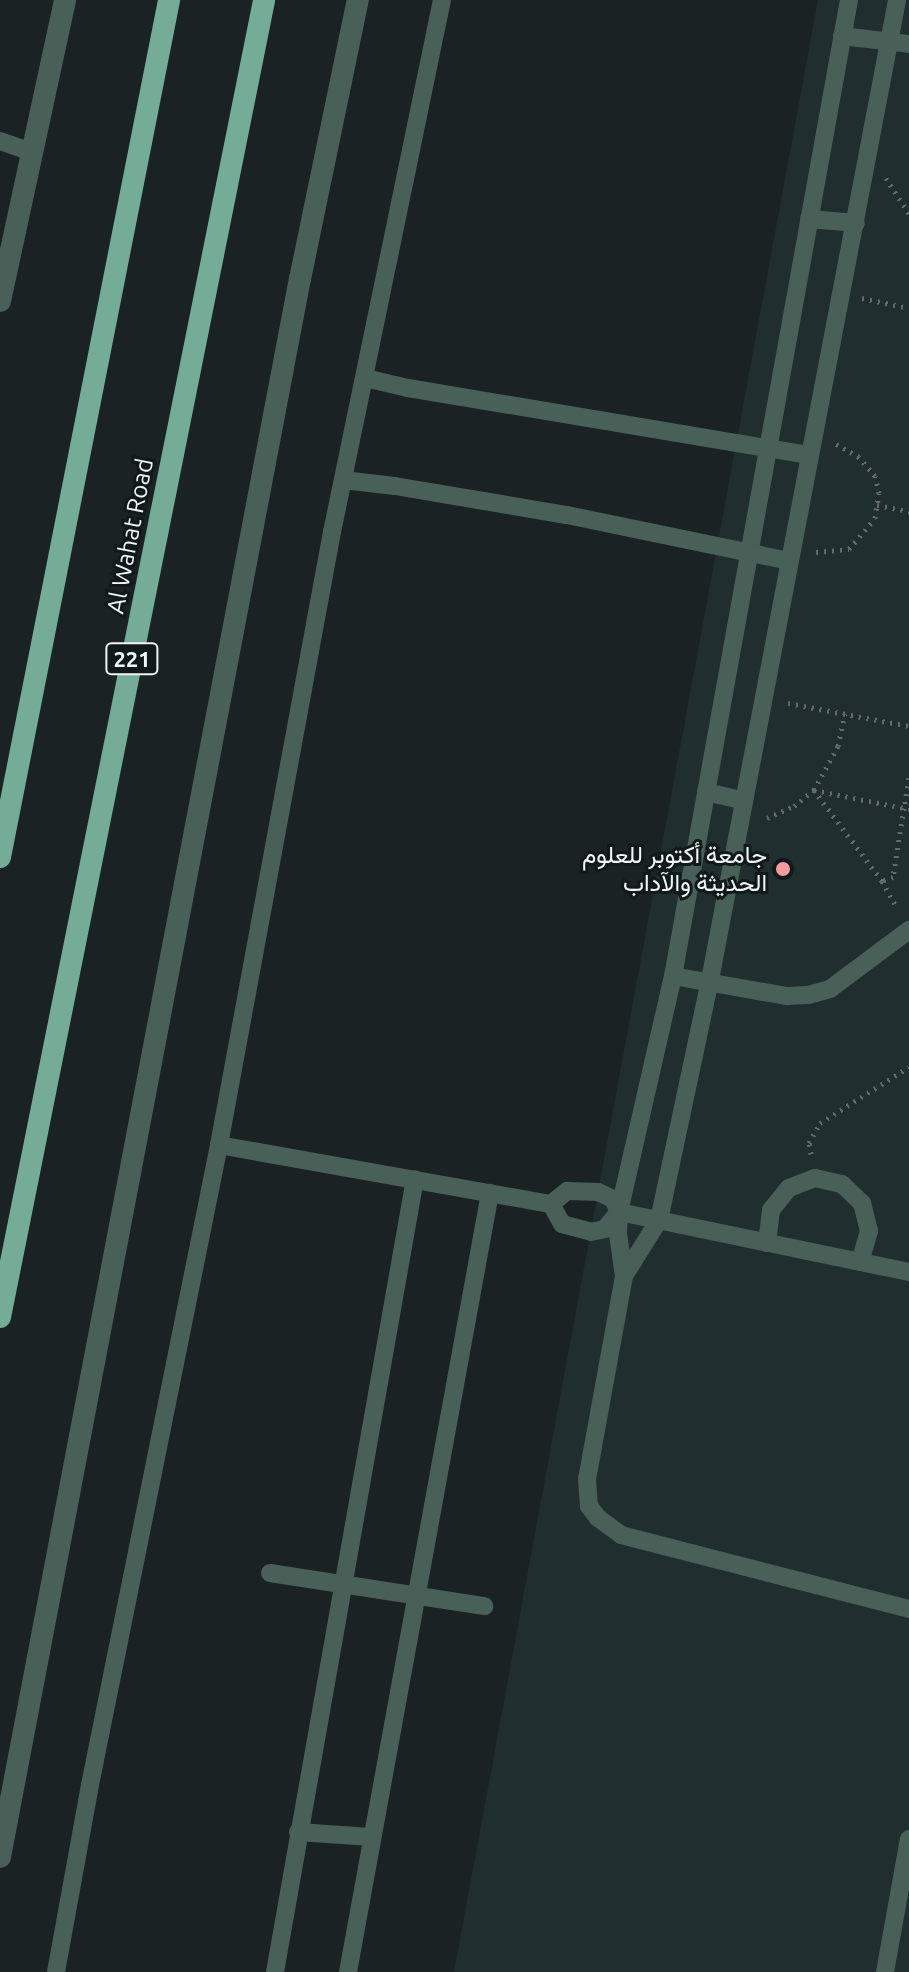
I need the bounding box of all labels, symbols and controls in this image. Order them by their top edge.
street label: Al Wahat Road [101,456,159,616]
road number: 221 [104,641,160,677]
place label: جامعة أكتوبر للعلوم الحديثة والآداب [582,841,767,897]
marker: جامعة أكتوبر للعلوم الحديثة والآداب [774,860,792,878]

